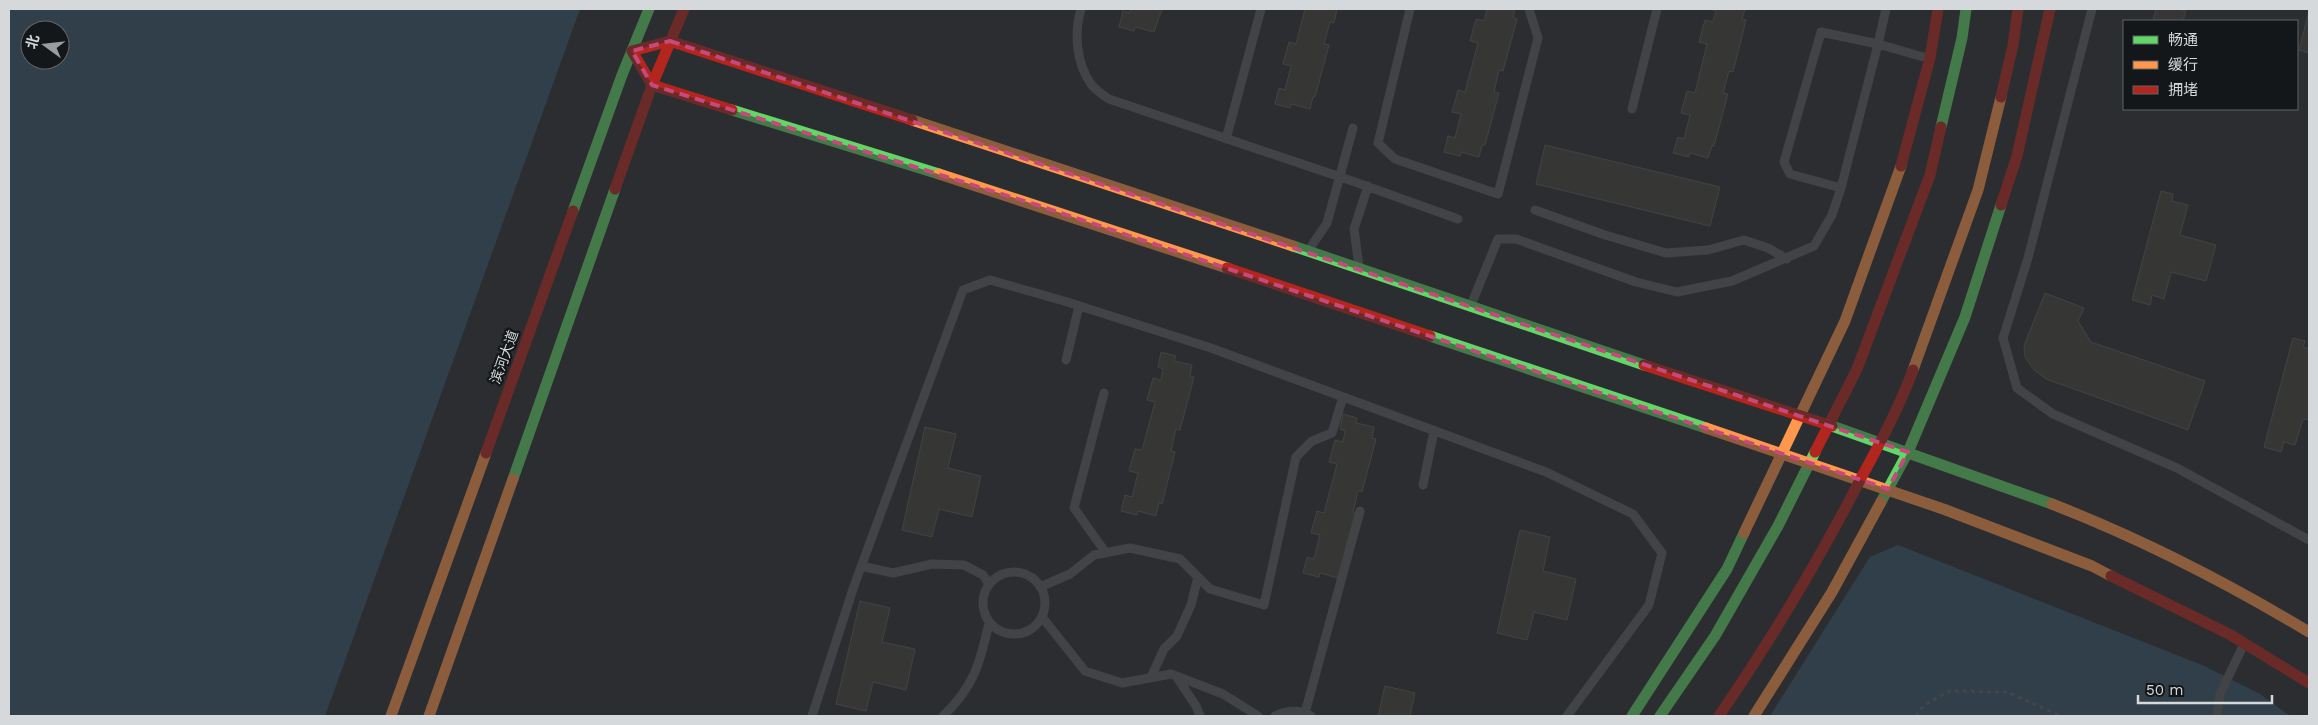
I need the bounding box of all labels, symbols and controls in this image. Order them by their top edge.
north arrow [20,20,70,70]
legend [2123,20,2298,110]
text: 畅通 [2168,31,2198,49]
text: 北 [23,33,42,50]
text: 缓行 [2168,56,2198,74]
text: 拥堵 [2168,81,2198,99]
street label: 滨河大道 [487,328,521,386]
scale bar [2138,672,2272,704]
text: 50 m [2146,681,2183,699]

